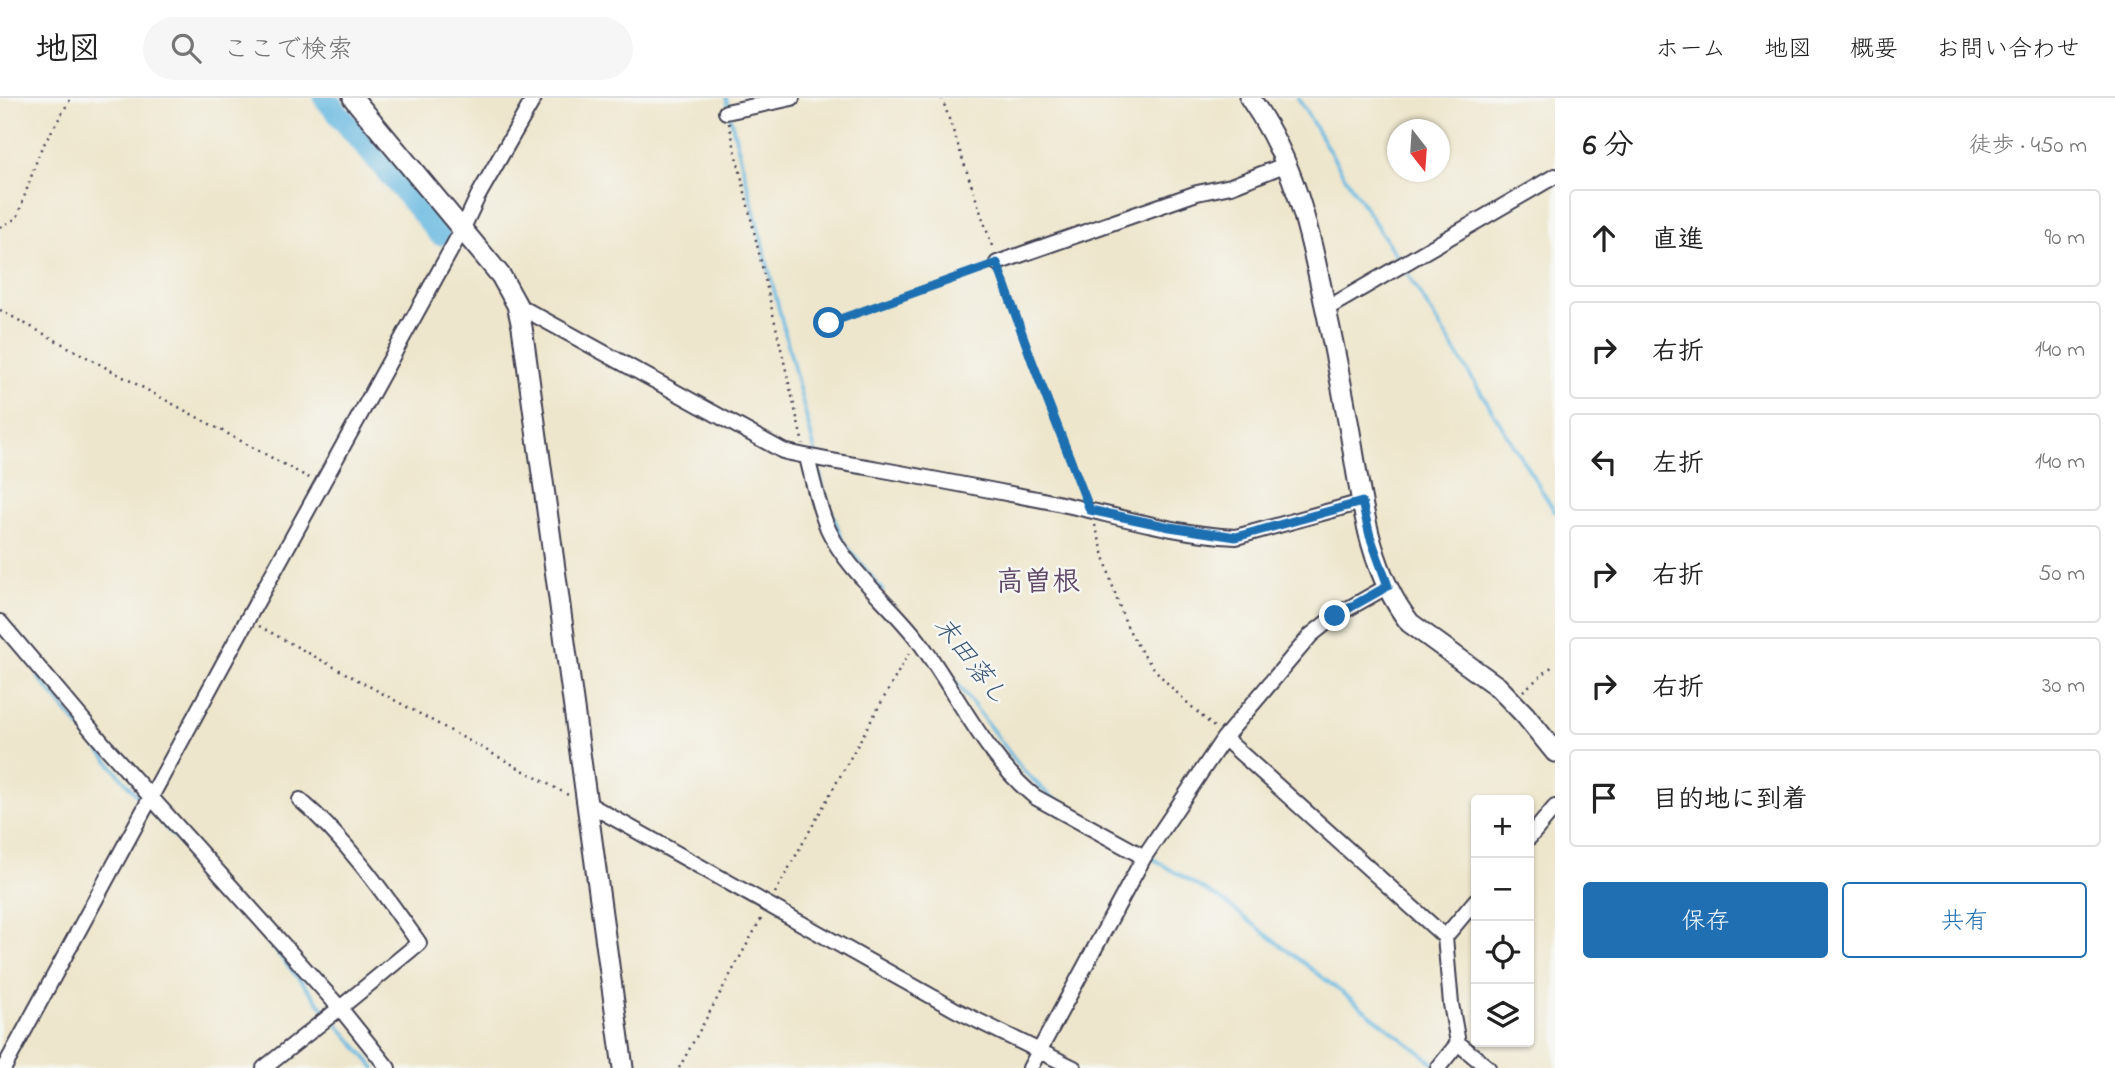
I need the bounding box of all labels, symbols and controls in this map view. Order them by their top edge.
search box [143,17,633,80]
text: 地図 [35,27,101,75]
icon: search [167,29,205,67]
text: ここで検索 [223,32,353,70]
text: ホーム [1655,33,1726,68]
text: 地図 [1764,33,1812,68]
text: 概要 [1850,33,1898,68]
text: お問い合わせ [1936,33,2080,68]
north arrow [1387,119,1450,182]
text: 6 分 [1583,125,1634,169]
text: 徒歩 · 450 m [1968,130,2087,163]
icon: ahead [1585,219,1623,257]
text: 直進 [1652,222,1704,260]
text: 90 m [2045,222,2085,255]
route start [813,307,844,338]
icon: right [1585,331,1623,369]
text: 右折 [1652,334,1704,372]
text: 140 m [2035,334,2085,367]
icon: left [1585,443,1623,481]
text: 左折 [1652,446,1704,484]
text: 140 m [2035,446,2085,479]
icon: right [1585,555,1623,593]
text: 右折 [1652,558,1704,596]
text: 50 m [2038,558,2085,591]
district label: 高曽根 [996,563,1080,604]
route end [1319,600,1350,631]
water label: 末田落し [923,609,1017,715]
icon: right [1585,667,1623,705]
text: 右折 [1652,670,1704,708]
text: 30 m [2042,670,2085,703]
icon: arrive [1585,779,1623,817]
text: 目的地に到着 [1652,782,1808,820]
map controls [1471,795,1534,1047]
button: + [1471,795,1534,858]
button: − [1471,858,1534,921]
button: 保存 [1583,882,1828,958]
button: 共有 [1842,882,2087,958]
button: locate [1471,921,1534,984]
button: layers [1471,984,1534,1047]

